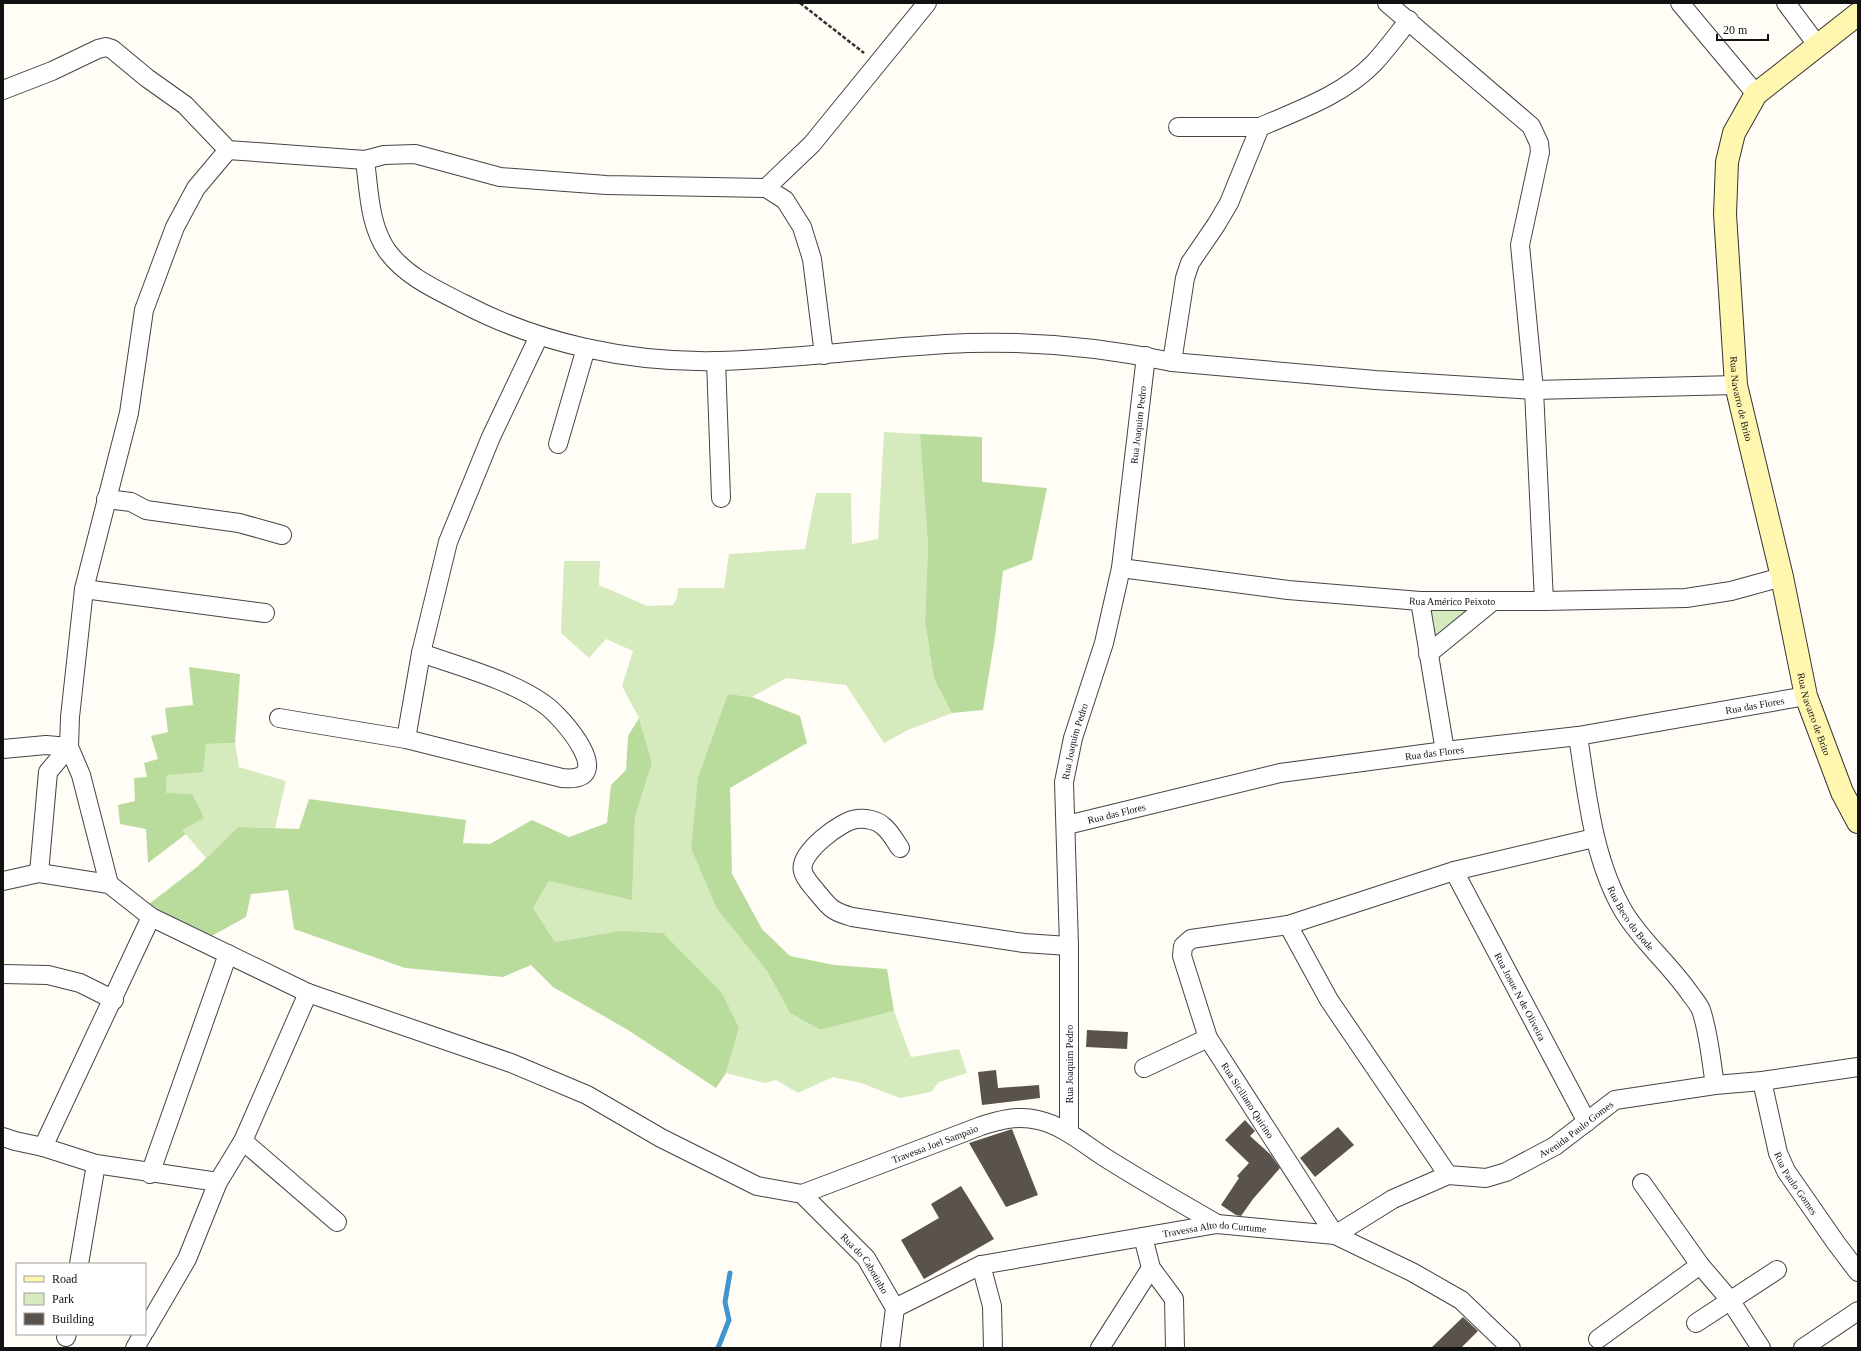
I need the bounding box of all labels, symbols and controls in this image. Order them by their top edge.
scale bar [1717,16,1768,42]
text: 20 m [1723,23,1748,37]
street label: Rua Navarro de Brito [1728,356,1754,442]
street label: Rua Joaquim Pedro [1128,385,1148,464]
street label: Rua Américo Peixoto [1409,595,1495,607]
street label: Rua Navarro de Brito [1795,672,1833,757]
street label: Rua das Flores [1725,695,1785,716]
street label: Rua Joaquim Pedro [1060,702,1090,781]
street label: Rua das Flores [1404,744,1465,762]
street label: Rua das Flores [1086,801,1147,826]
street label: Rua Beco do Bode [1606,884,1657,953]
street label: Rua Josue N de Oliveira [1492,951,1548,1043]
street label: Rua Joaquim Pedro [1064,1025,1075,1103]
street label: Rua Siciliano Quirino [1219,1060,1276,1140]
street label: Avenida Paulo Gomes [1537,1099,1615,1160]
street label: Travessa Joel Sampaio [890,1123,980,1165]
street label: Rua Paulo Gomes [1772,1150,1820,1217]
street label: Travessa Alto do Curtume [1162,1219,1268,1239]
street label: Rua do Cabotinho [838,1231,890,1296]
legend [16,1263,146,1335]
text: Road [52,1272,77,1286]
text: Park [52,1292,74,1306]
text: Building [52,1312,94,1326]

